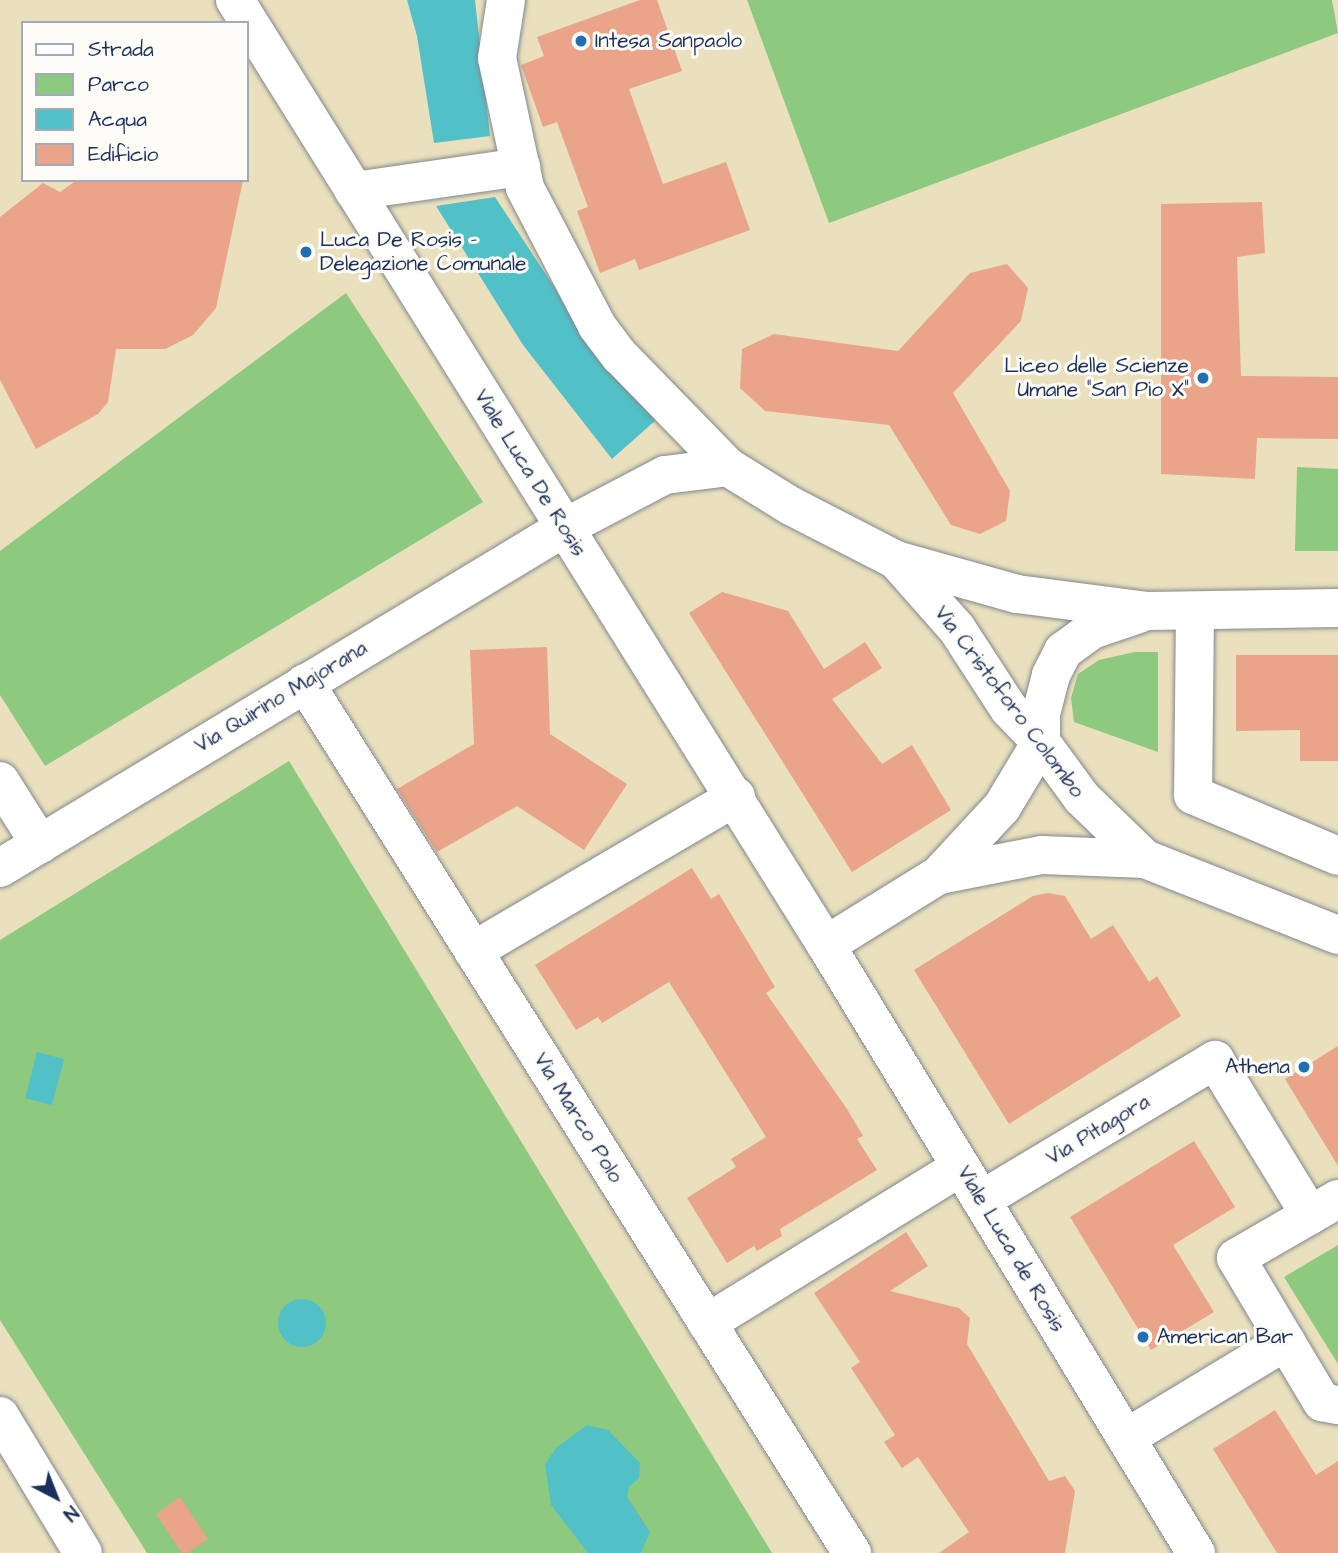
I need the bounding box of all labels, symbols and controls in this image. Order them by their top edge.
legend [21,21,248,182]
place label: Intesa Sanpaolo [595,28,742,54]
marker: Intesa Sanpaolo [573,33,589,49]
text: Strada [88,35,154,64]
text: Parco [88,70,149,99]
text: Acqua [88,105,147,134]
text: Edificio [88,140,158,169]
place label: Luca De Rosis - Delegazione Comunale [320,227,526,277]
marker: Luca De Rosis - Delegazione Comunale [298,244,314,260]
place label: Liceo delle Scienze Umane "San Pio X" [1004,353,1189,403]
marker: Liceo delle Scienze Umane "San Pio X" [1195,370,1211,386]
street label: Viale Luca De Rosis [468,385,592,561]
street label: Via Cristoforo Colombo [929,601,1089,803]
street label: Via Quirino Majorana [190,636,372,758]
street label: Via Marco Polo [528,1048,628,1188]
place label: Athena [1225,1054,1290,1080]
marker: Athena [1296,1059,1312,1075]
street label: Via Pitagora [1042,1089,1154,1171]
street label: Viale Luca de Rosis [951,1161,1071,1337]
place label: American Bar [1157,1324,1293,1350]
marker: American Bar [1135,1329,1151,1345]
north arrow [21,1462,91,1532]
text: N [57,1499,84,1527]

